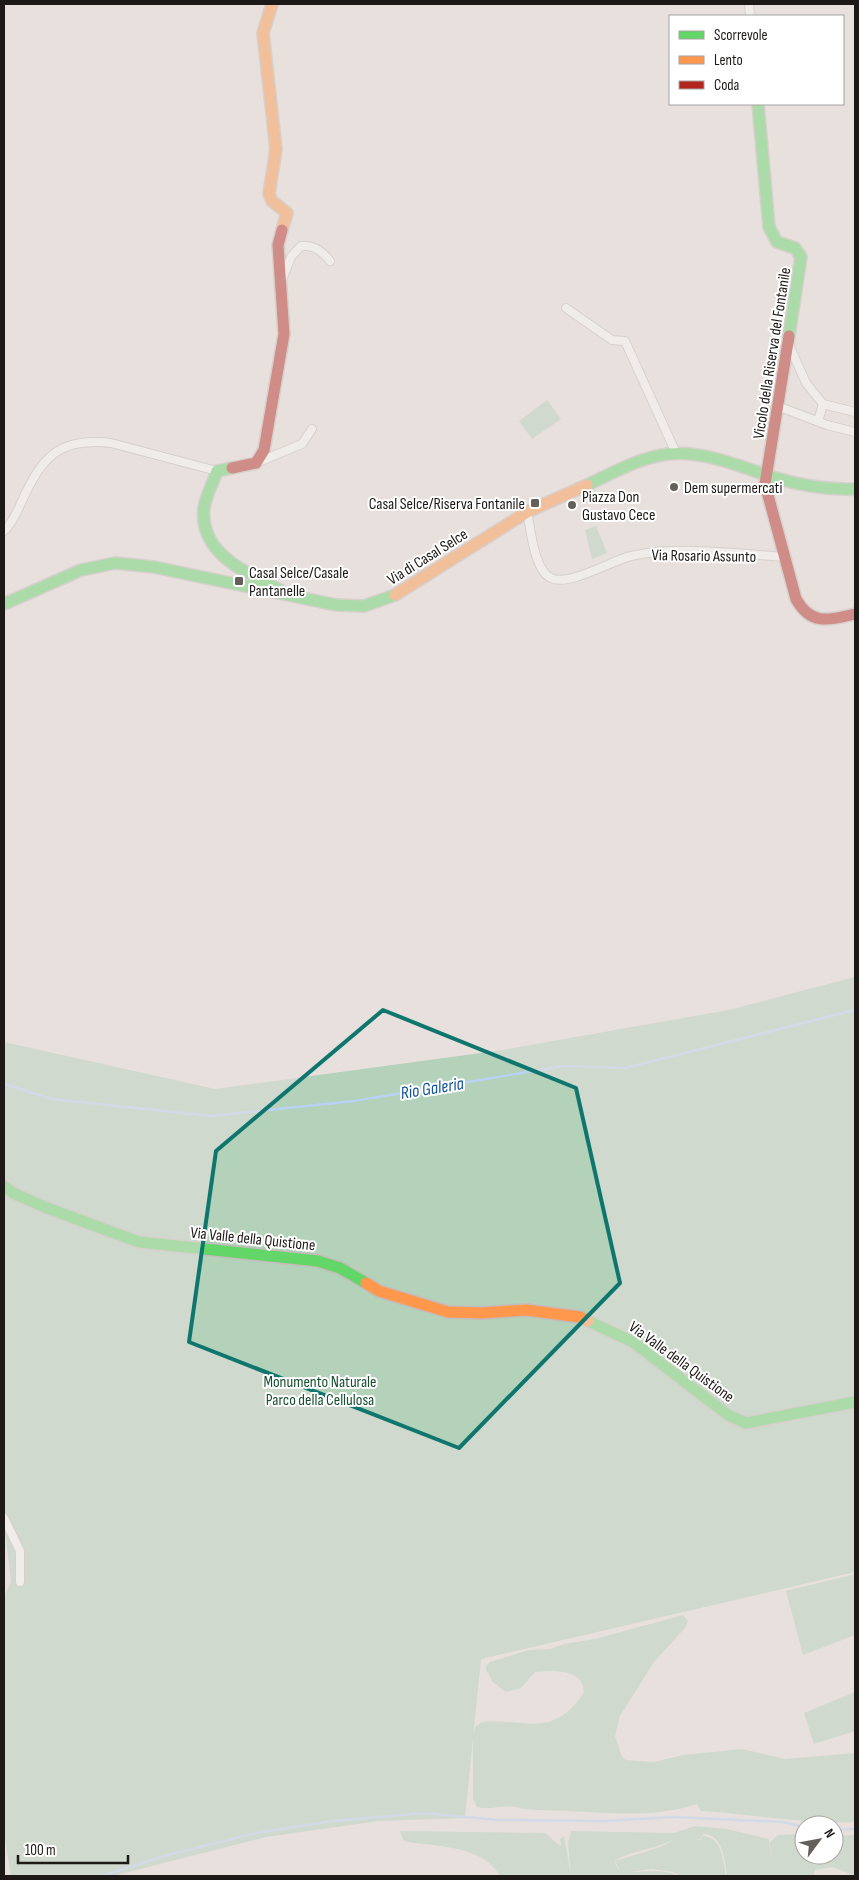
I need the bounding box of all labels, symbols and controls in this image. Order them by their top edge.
legend [669,15,844,105]
text: Scorrevole [714,26,768,45]
text: Lento [714,51,743,70]
text: Coda [714,76,740,95]
street label: Vicolo della Riserva del Fontanile [750,266,795,440]
place label: Dem supermercati [684,479,782,498]
marker: Dem supermercati [668,481,680,493]
place label: Piazza Don Gustavo Cece [582,488,655,525]
place label: Casal Selce/Riserva Fontanile [369,495,525,514]
marker: Casal Selce/Riserva Fontanile [529,497,541,509]
marker: Piazza Don Gustavo Cece [566,499,578,511]
street label: Via di Casal Selce [384,525,471,589]
street label: Via Rosario Assunto [652,546,756,567]
place label: Casal Selce/Casale Pantanelle [249,564,349,601]
marker: Casal Selce/Casale Pantanelle [233,575,245,587]
water label: Rio Galeria [399,1073,466,1104]
street label: Via Valle della Quistione [189,1223,316,1255]
street label: Via Valle della Quistione [625,1318,737,1407]
park label: Monumento Naturale Parco della Cellulosa [263,1373,377,1410]
north arrow [794,1815,844,1865]
text: N [820,1826,839,1841]
scale bar [18,1832,128,1864]
text: 100 m [25,1841,56,1860]

